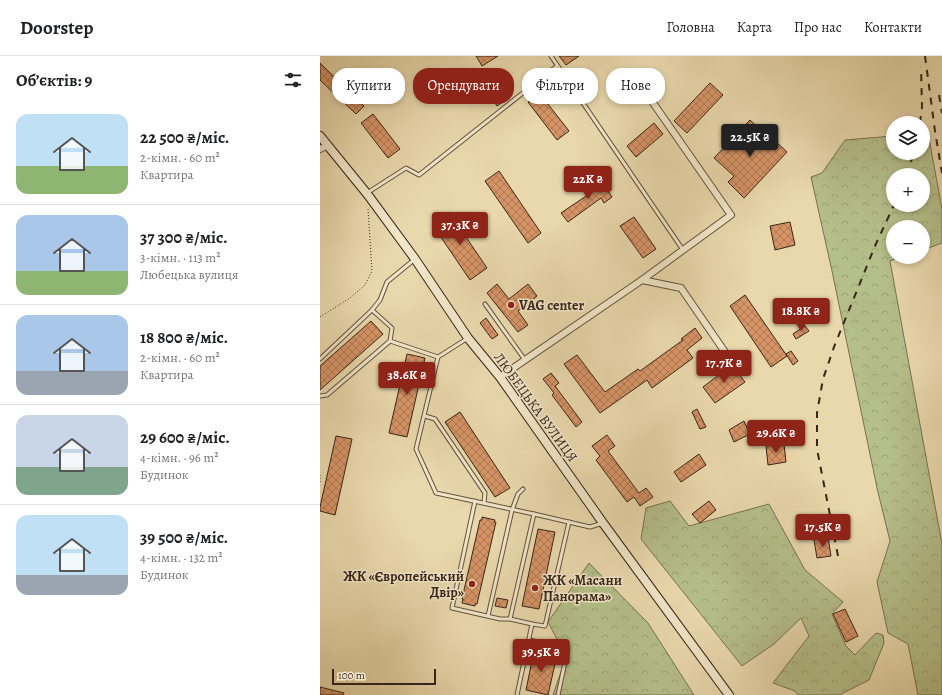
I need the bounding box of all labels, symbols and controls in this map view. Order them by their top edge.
text: Doorstep [20,15,94,41]
text: Головна [666,18,715,37]
text: Карта [737,18,772,37]
text: Про нас [794,18,842,37]
text: Контакти [864,18,922,37]
chip: Купити [332,68,405,104]
chip: Орендувати [413,68,514,104]
chip: Фільтри [522,68,598,104]
chip: Нове [606,68,665,104]
text: Об’єктів: 9 [16,69,92,92]
icon: filters [282,69,304,91]
map controls [886,116,930,264]
button: layers [886,116,930,160]
pin: 22.5K ₴ [713,124,787,158]
text: 22 500 ₴/міс. [140,126,230,149]
text: 22.5K ₴ [730,128,770,145]
icon: home [48,130,96,178]
text: 2-кімн. · 60 m² [140,149,220,166]
text: Квартира [140,166,194,183]
pin: 22K ₴ [560,166,616,200]
button: + [886,168,930,212]
text: 22K ₴ [573,170,603,187]
pin: 37.3K ₴ [423,212,497,246]
text: 37.3K ₴ [441,216,479,233]
button: − [886,220,930,264]
text: 37 300 ₴/міс. [140,226,228,249]
icon: home [48,231,96,279]
text: 3-кімн. · 113 m² [140,249,220,266]
text: Любецька вулиця [140,266,238,283]
place label: VAG center [518,296,584,315]
pin: 18.8K ₴ [764,298,838,332]
marker: VAG center [506,300,516,310]
text: 18.8K ₴ [782,302,820,319]
text: 18 800 ₴/міс. [140,326,228,349]
icon: home [48,331,96,379]
text: 2-кімн. · 60 m² [140,349,220,366]
street label: ЛЮБЕЦЬКА ВУЛИЦЯ [489,349,582,466]
pin: 17.7K ₴ [687,350,761,384]
text: 17.7K ₴ [705,354,743,371]
pin: 38.6K ₴ [370,362,444,396]
text: Квартира [140,366,194,383]
text: 38.6K ₴ [387,366,427,383]
pin: 29.6K ₴ [739,420,813,454]
text: 29.6K ₴ [756,424,796,441]
text: 29 600 ₴/міс. [140,426,230,449]
icon: home [48,431,96,479]
text: 4-кімн. · 96 m² [140,449,219,466]
text: Будинок [140,466,189,483]
pin: 17.5K ₴ [786,514,860,548]
text: 17.5K ₴ [804,518,842,535]
text: 39 500 ₴/міс. [140,526,228,549]
icon: home [48,531,96,579]
text: 4-кімн. · 132 m² [140,549,223,566]
text: Будинок [140,566,189,583]
place label: ЖК «Європейський Двір» [343,567,464,602]
place label: ЖК «Масани Панорама» [543,571,622,606]
marker: ЖК «Європейський Двір» [467,579,477,589]
marker: ЖК «Масани Панорама» [530,583,540,593]
pin: 39.5K ₴ [504,639,578,673]
text: 39.5K ₴ [522,643,560,660]
scale bar [332,667,436,686]
text: 100 m [338,668,365,683]

